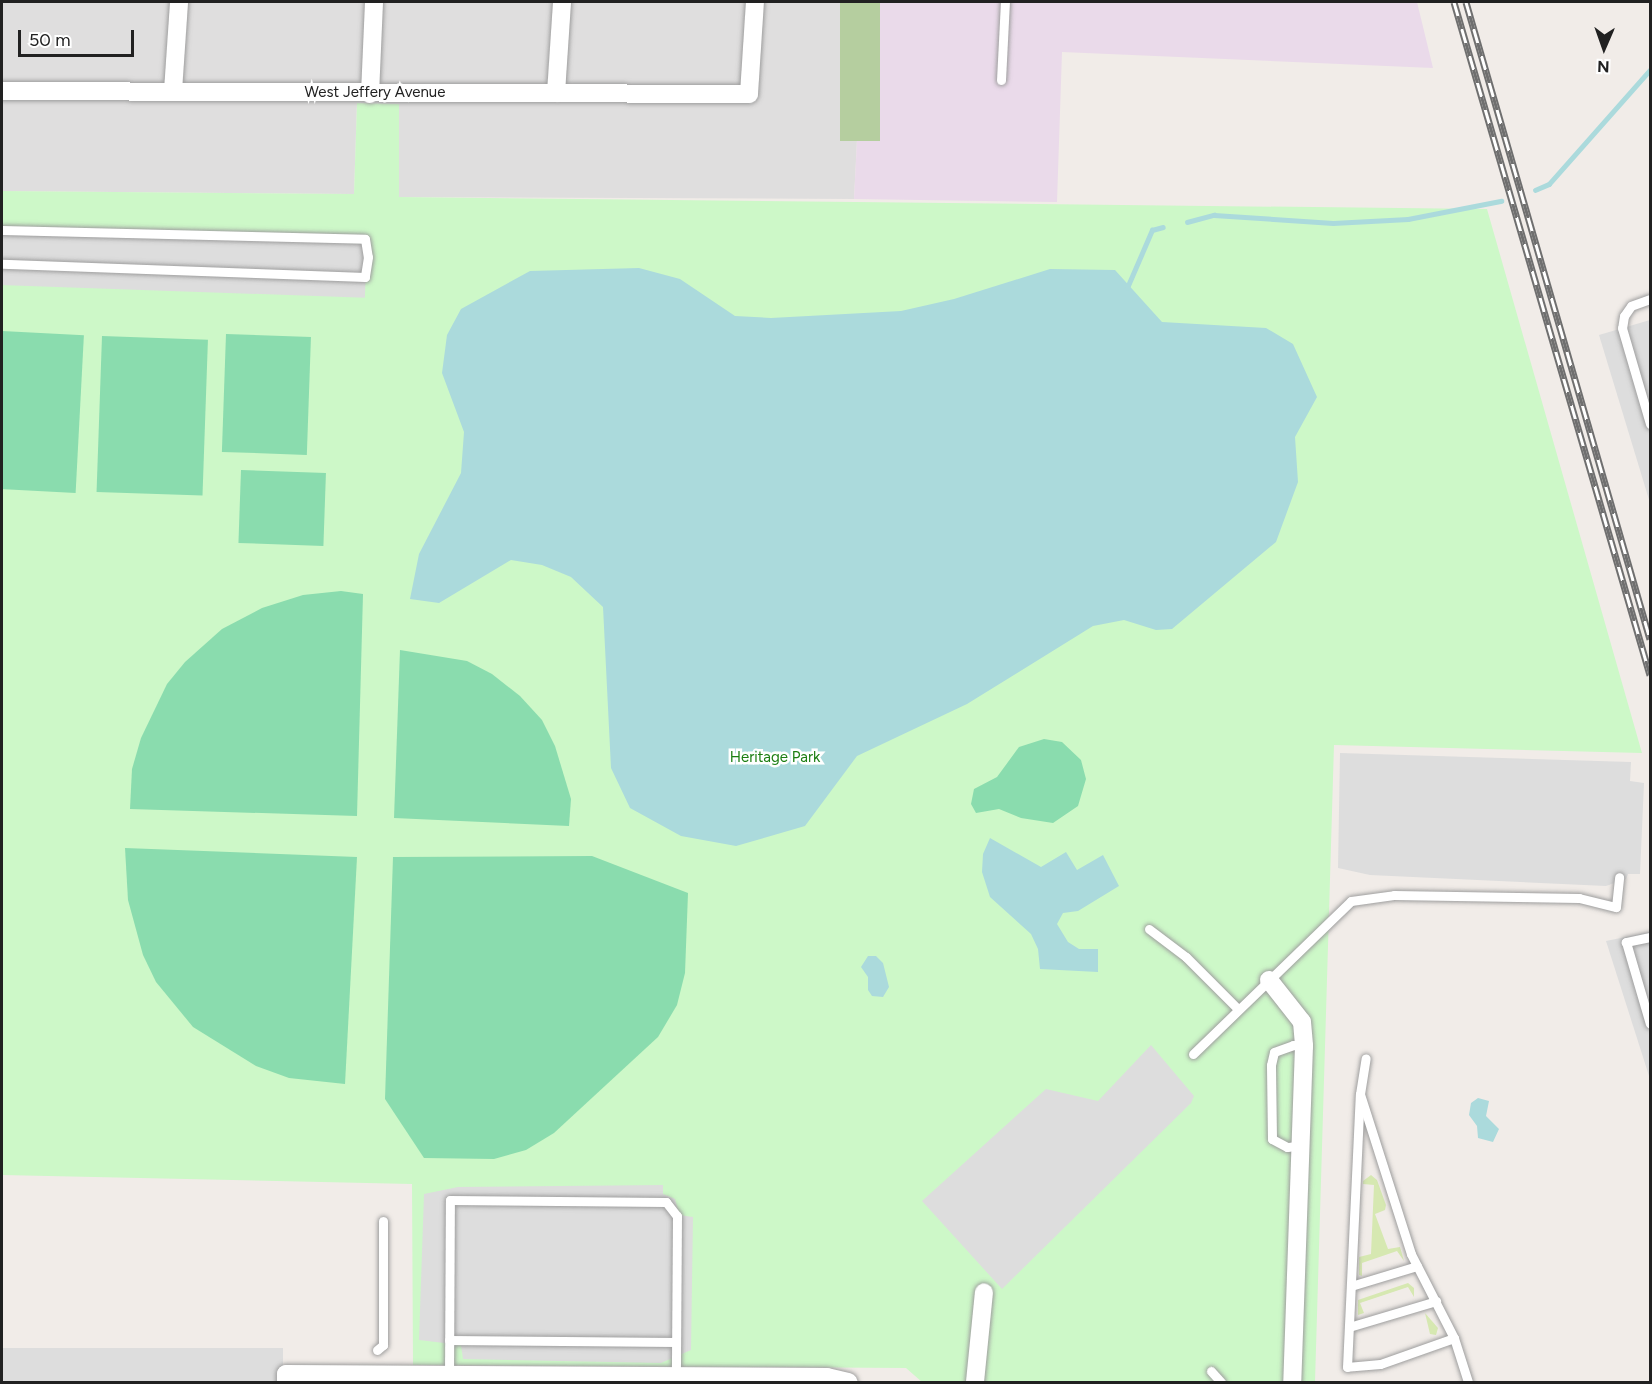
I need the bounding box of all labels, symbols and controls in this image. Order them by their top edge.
scale bar [21,18,136,56]
north arrow [1574,18,1634,78]
text: 50 m [29,29,71,51]
text: N [1597,57,1610,76]
street label: West Jeffery Avenue [305,84,445,102]
park label: Heritage Park [730,749,820,767]

